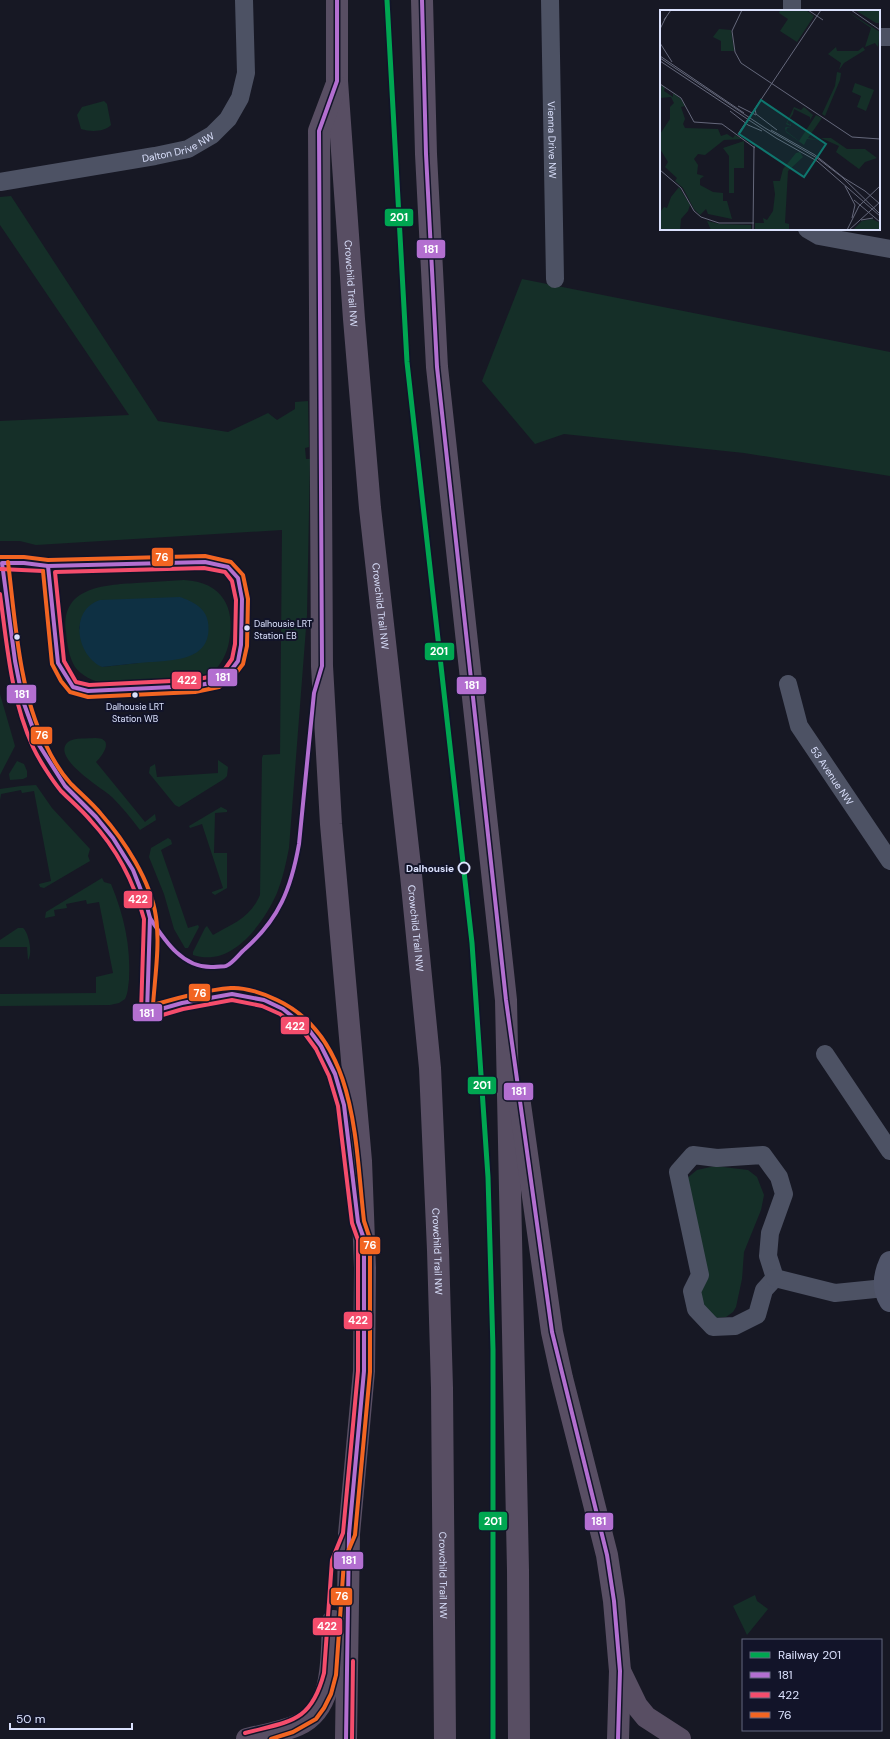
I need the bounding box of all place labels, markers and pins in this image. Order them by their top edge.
place label: Dalhousie LRT Station EB [254,618,312,642]
marker: Dalhousie LRT Station EB [242,623,252,633]
unlabelled marker [12,632,22,642]
marker: Dalhousie LRT Station WB [130,690,140,700]
place label: Dalhousie LRT Station WB [106,701,164,725]
marker: Dalhousie [457,861,471,875]
place label: Dalhousie [406,862,454,875]

